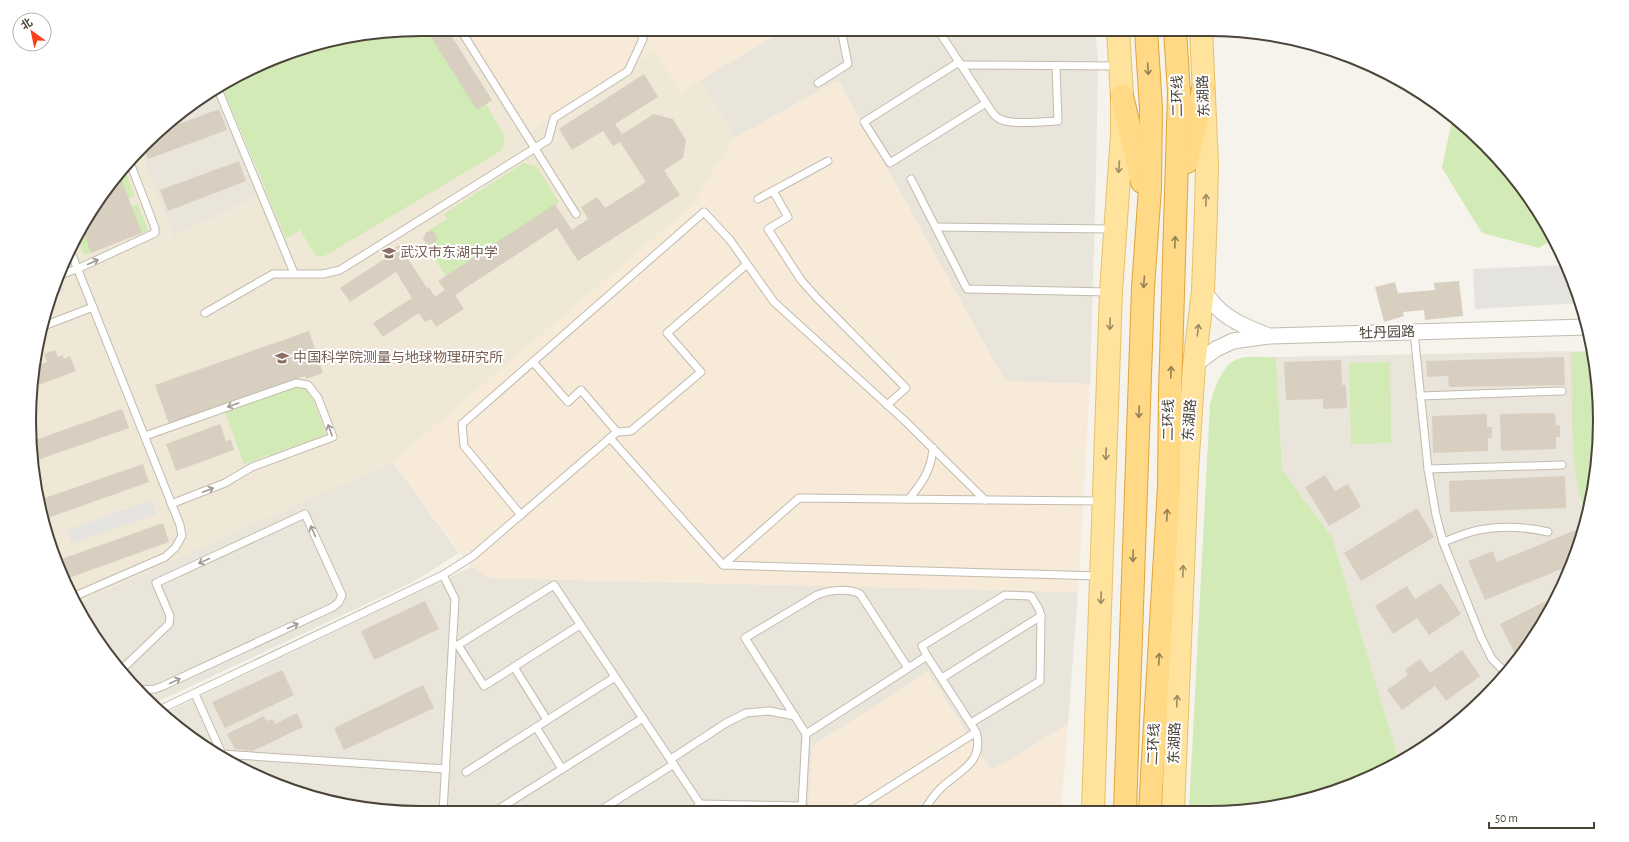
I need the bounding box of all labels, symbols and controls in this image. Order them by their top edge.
north arrow [12,12,52,52]
text: 北 [19,16,34,32]
one-way arrow [1145,62,1152,75]
street label: 二环线 [1170,75,1185,117]
street label: 东湖路 [1195,75,1212,117]
one-way arrow [1116,160,1123,173]
one-way arrow [1203,194,1210,207]
one-way arrow [1171,236,1179,249]
school or university icon: 武汉市东湖中学 [381,245,397,261]
place label: 武汉市东湖中学 [400,245,498,260]
one-way arrow [87,257,99,265]
one-way arrow [1140,275,1147,288]
one-way arrow [1107,317,1114,330]
one-way arrow [1194,324,1202,337]
street label: 牡丹园路 [1359,324,1415,341]
place label: 中国科学院测量与地球物理研究所 [293,349,503,365]
school or university icon: 中国科学院测量与地球物理研究所 [274,350,290,366]
one-way arrow [1167,366,1174,379]
street label: 东湖路 [1181,398,1198,441]
street label: 二环线 [1161,399,1176,441]
one-way arrow [227,401,239,409]
one-way arrow [1135,405,1142,418]
one-way arrow [326,423,333,436]
one-way arrow [1102,447,1110,460]
one-way arrow [201,486,213,494]
one-way arrow [1164,509,1171,522]
one-way arrow [309,526,316,538]
one-way arrow [1129,549,1137,562]
one-way arrow [198,558,210,565]
one-way arrow [1179,565,1186,578]
one-way arrow [1098,591,1105,604]
one-way arrow [286,622,298,629]
one-way arrow [1155,653,1162,666]
one-way arrow [169,677,181,684]
one-way arrow [1174,695,1181,708]
street label: 东湖路 [1166,722,1183,764]
street label: 二环线 [1145,723,1162,765]
scale bar [1489,804,1594,830]
text: 50 m [1495,812,1518,824]

